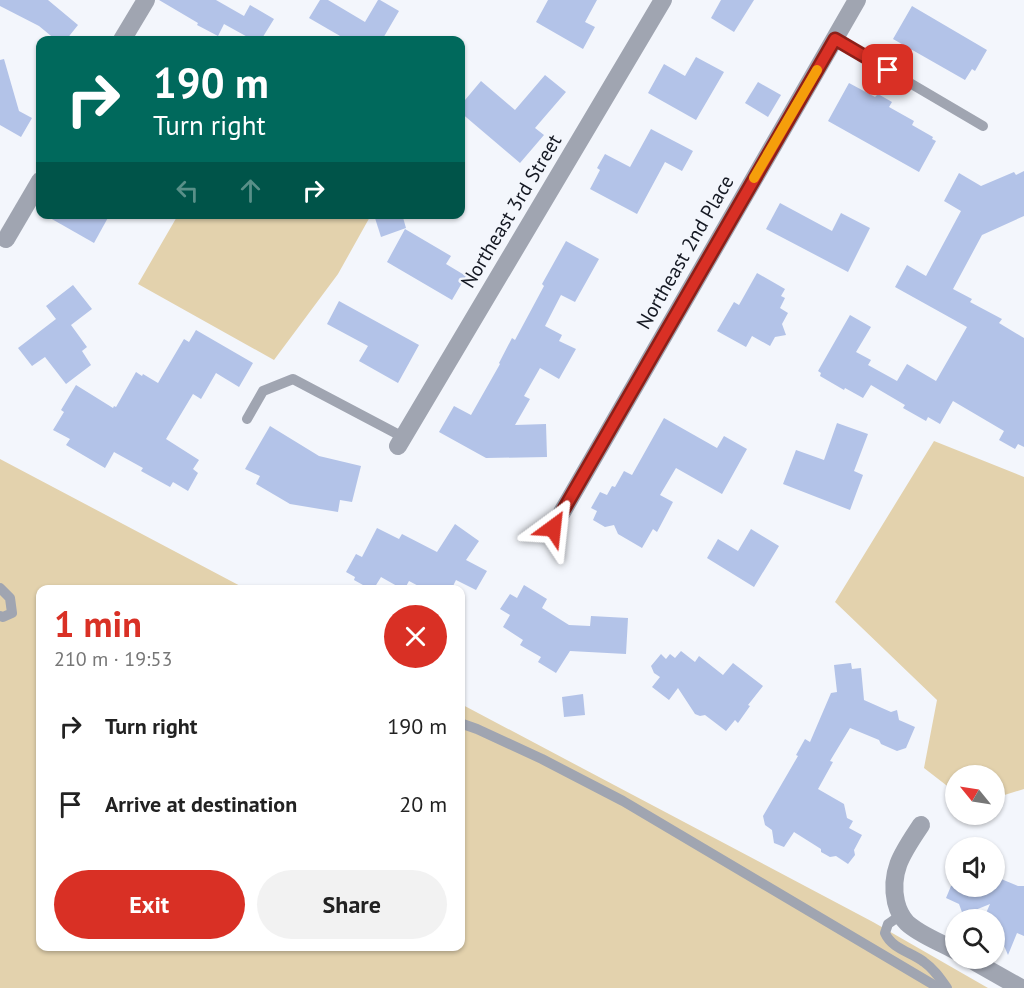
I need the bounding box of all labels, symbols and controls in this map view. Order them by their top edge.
pin [862,44,913,95]
icon: arrive [871,53,904,86]
text: 190 m [153,55,269,110]
icon: right [54,60,132,138]
text: Turn right [153,108,266,142]
street label: Northeast 3rd Street [455,129,567,293]
street label: Northeast 2nd Place [630,170,740,334]
icon: left [171,174,204,207]
icon: ahead [234,174,267,207]
icon: right [297,174,330,207]
position arrow [521,496,585,560]
text: 1 min [54,600,142,647]
button: close [384,605,447,668]
text: 210 m · 19:53 [54,646,172,672]
icon: right [54,710,87,743]
text: Turn right [105,712,197,740]
text: 190 m [387,712,447,740]
north arrow [945,765,1005,825]
map controls [945,765,1005,969]
icon: arrive [54,788,87,821]
text: Arrive at destination [105,790,297,818]
text: 20 m [399,790,447,818]
button: sound [945,837,1005,897]
button: Exit [54,870,245,939]
button: Share [257,870,447,939]
button: search [945,909,1005,969]

